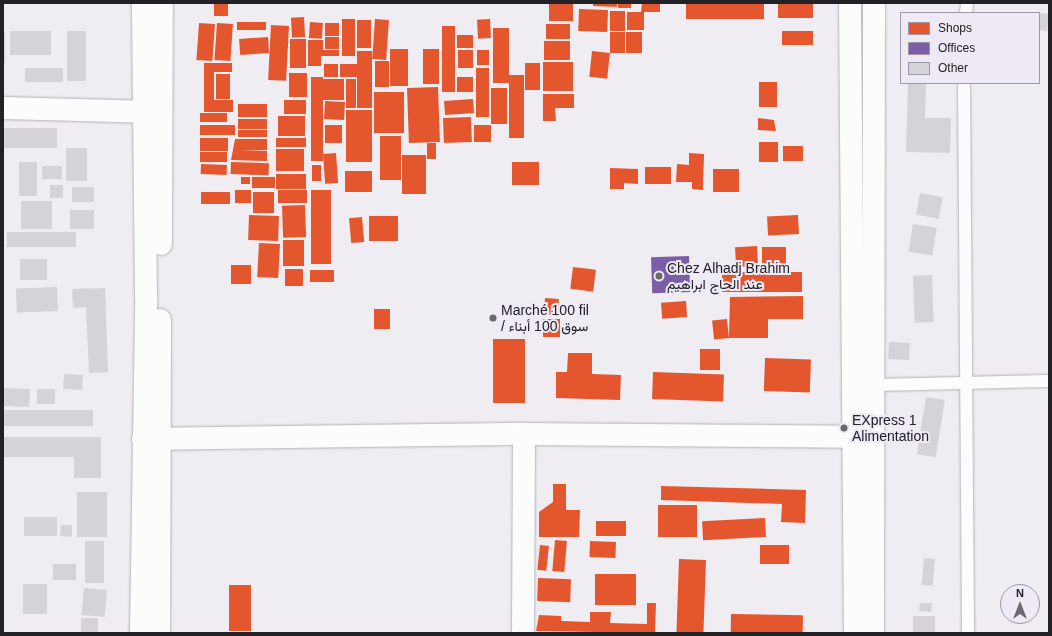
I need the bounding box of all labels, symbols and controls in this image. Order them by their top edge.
legend [900,12,1040,84]
text: Shops [938,21,972,35]
text: Offices [938,41,975,55]
text: Other [938,61,968,75]
place label: Chez Alhadj Brahim عند الحاج ابراهيم [667,260,791,292]
marker: Chez Alhadj Brahim عند الحاج ابراهيم [654,271,664,281]
place label: Marché 100 fil / سوق 100 أبناء [501,302,589,334]
marker: Marché 100 fil / سوق 100 أبناء [488,313,498,323]
place label: EXpress 1 Alimentation [852,412,929,444]
marker: EXpress 1 Alimentation [839,423,849,433]
north arrow [1000,584,1040,624]
text: N [1016,587,1024,599]

